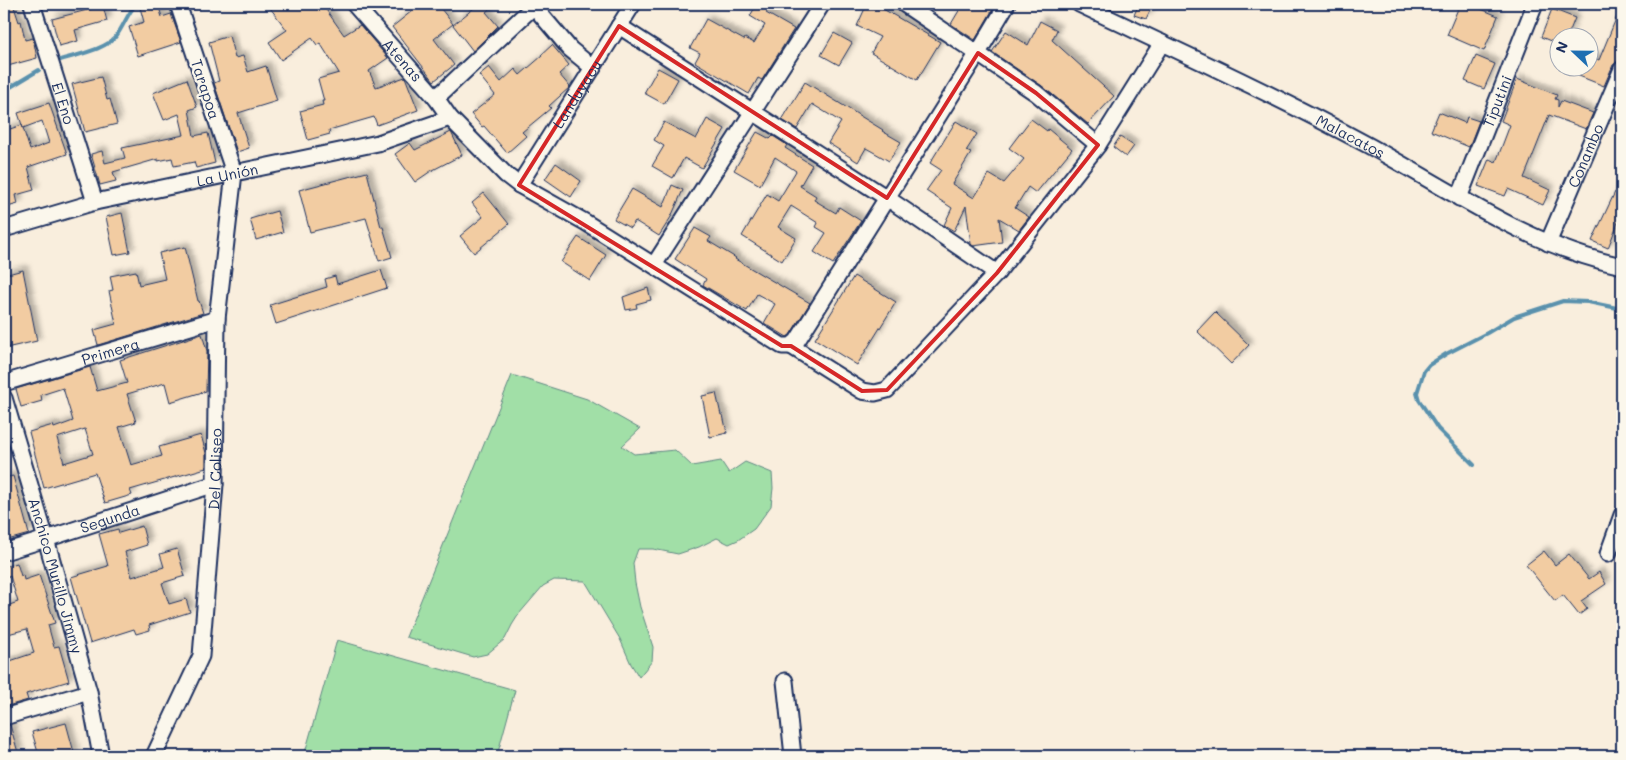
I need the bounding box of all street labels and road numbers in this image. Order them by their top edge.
street label: Atenas [378,34,427,86]
street label: Landuyacu [547,55,606,132]
street label: Tarapoa [187,56,225,122]
street label: Tiputini [1478,72,1516,130]
street label: El Eno [47,80,80,127]
street label: Malacatos [1313,110,1389,163]
street label: Conambo [1563,120,1608,191]
street label: La Unión [195,158,260,191]
street label: Primera [79,333,142,369]
street label: Del Coliseo [203,428,226,511]
street label: Anchico Murillo Jimmy [24,495,88,656]
street label: Segunda [77,499,142,537]

